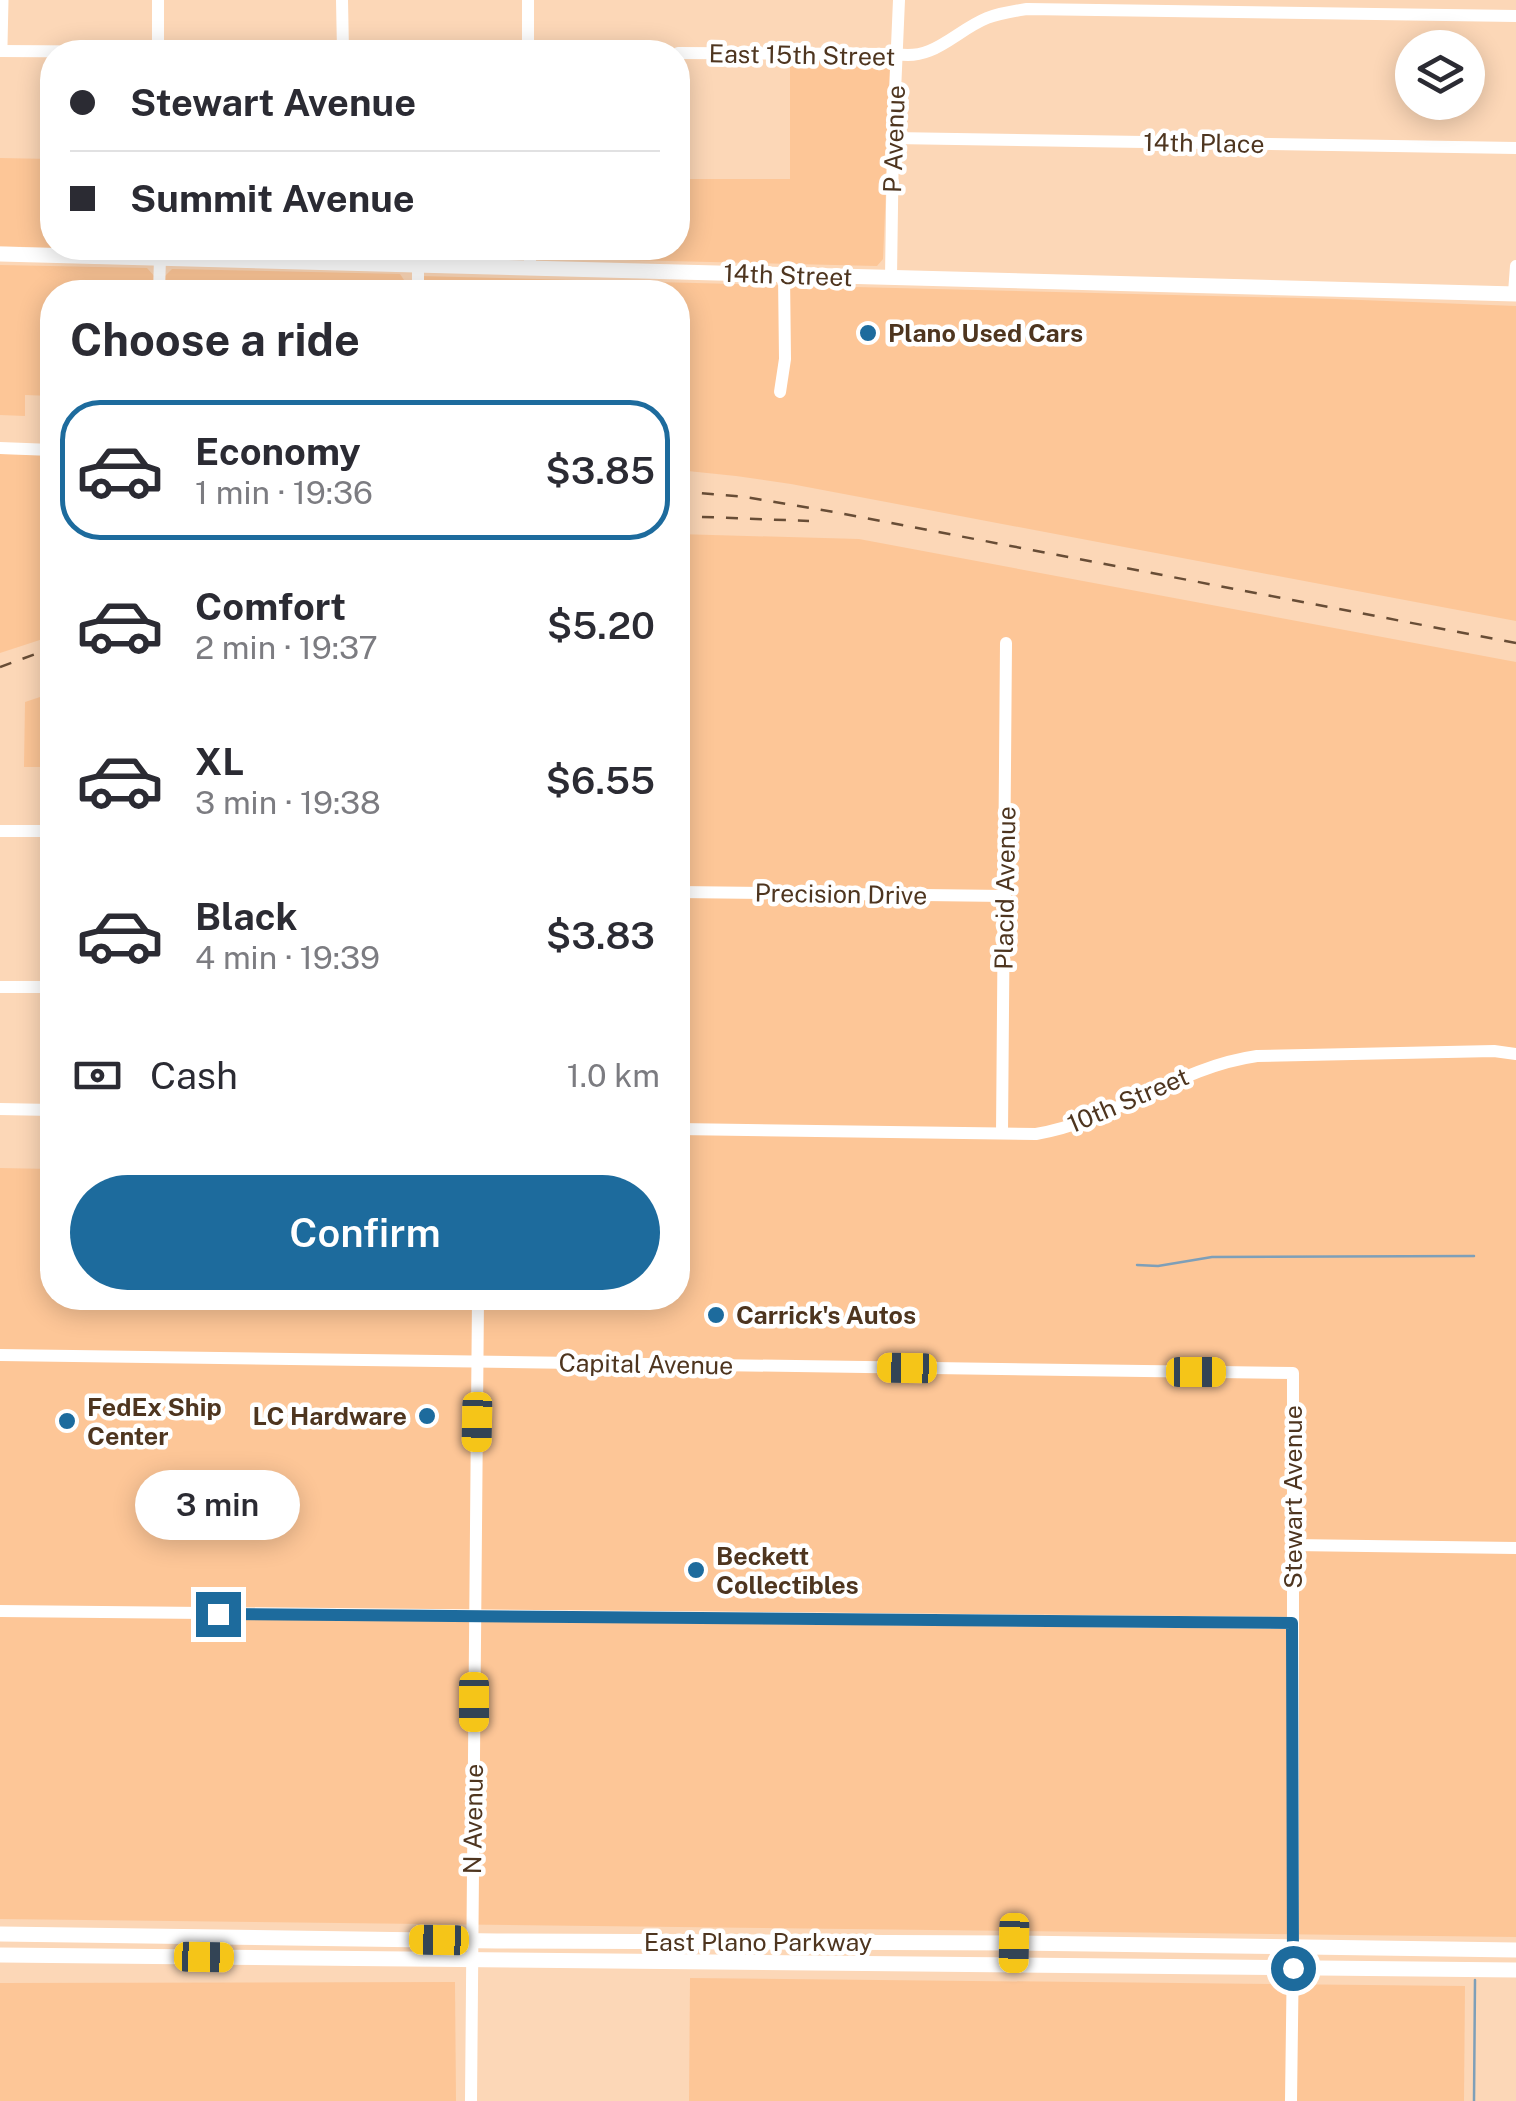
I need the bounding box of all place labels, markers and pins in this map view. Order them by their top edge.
place label: Plano Used Cars [888,318,1083,348]
marker: Plano Used Cars [857,322,879,344]
place label: Carrick's Autos [736,1300,916,1330]
marker: Carrick's Autos [705,1304,727,1326]
place label: FedEx Ship Center [87,1392,222,1451]
place label: LC Hardware [253,1401,407,1431]
marker: LC Hardware [416,1405,438,1427]
marker: FedEx Ship Center [56,1410,78,1432]
place label: Beckett Collectibles [716,1541,859,1600]
marker: Beckett Collectibles [685,1559,707,1581]

